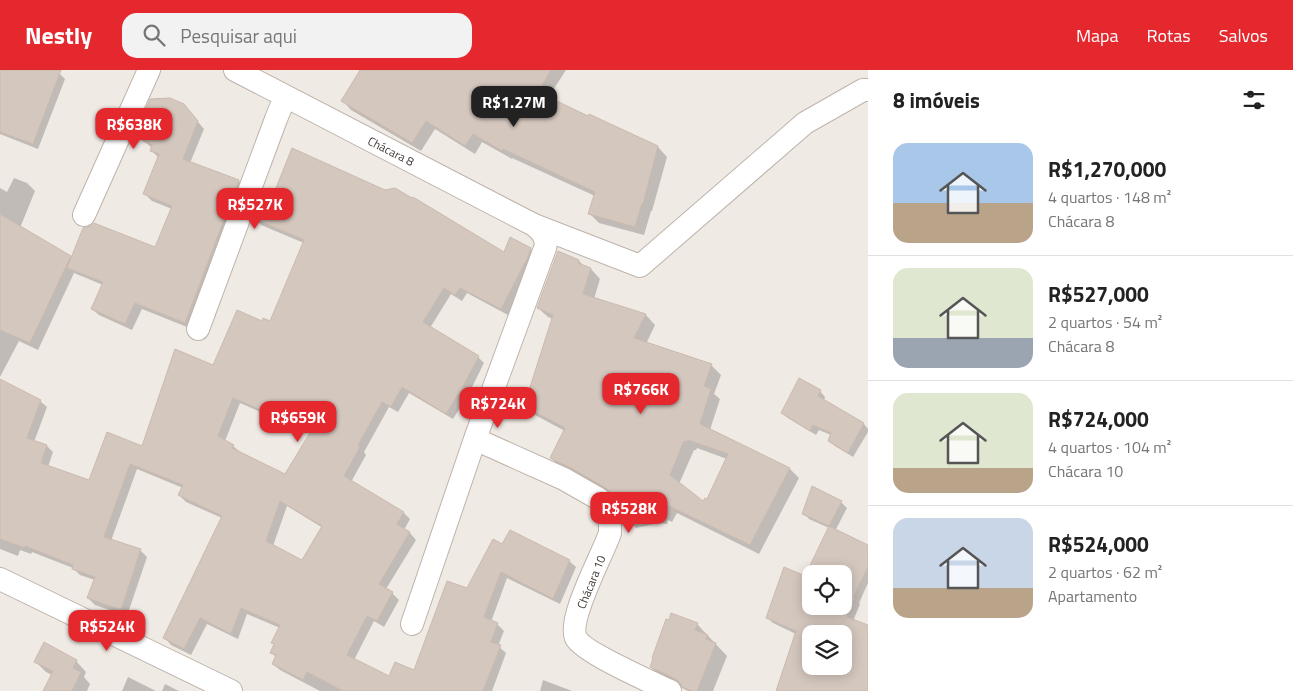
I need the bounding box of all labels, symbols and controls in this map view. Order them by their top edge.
search box [122,13,472,58]
text: Nestly [25,17,92,53]
icon: search [140,21,168,49]
text: Pesquisar aqui [180,21,297,50]
text: Mapa [1076,22,1119,49]
text: Rotas [1147,22,1191,49]
text: Salvos [1219,22,1268,49]
text: 8 imóveis [893,84,980,116]
pin: R$1.27M [468,85,560,128]
icon: filters [1240,86,1268,114]
text: R$1.27M [482,90,546,114]
pin: R$638K [93,108,175,150]
text: R$638K [106,112,162,136]
street label: Chácara 8 [365,131,418,171]
text: R$1,270,000 [1048,153,1166,185]
icon: home [933,163,993,223]
text: 4 quartos · 148 m² [1048,185,1171,209]
pin: R$527K [214,188,296,230]
text: R$527K [227,192,283,216]
text: Chácara 8 [1048,209,1114,233]
text: R$527,000 [1048,278,1149,310]
icon: home [933,288,993,348]
text: 2 quartos · 54 m² [1048,310,1162,334]
text: Chácara 8 [1048,334,1114,358]
pin: R$766K [600,372,682,415]
text: R$766K [613,377,669,401]
pin: R$724K [457,386,539,429]
text: R$724K [470,391,526,415]
pin: R$659K [257,400,339,443]
text: R$724,000 [1048,403,1149,435]
text: R$659K [270,405,326,429]
icon: home [933,413,993,473]
text: 4 quartos · 104 m² [1048,435,1171,459]
text: Chácara 10 [1048,459,1123,483]
pin: R$528K [588,492,670,534]
text: R$528K [601,496,657,520]
text: R$524,000 [1048,528,1149,560]
icon: home [933,538,993,598]
street label: Chácara 10 [572,552,610,612]
text: 2 quartos · 62 m² [1048,560,1162,584]
map controls [802,565,852,675]
button: locate [802,565,852,615]
text: Apartamento [1048,584,1137,608]
pin: R$524K [66,610,148,652]
text: R$524K [79,614,135,638]
button: layers [802,625,852,675]

